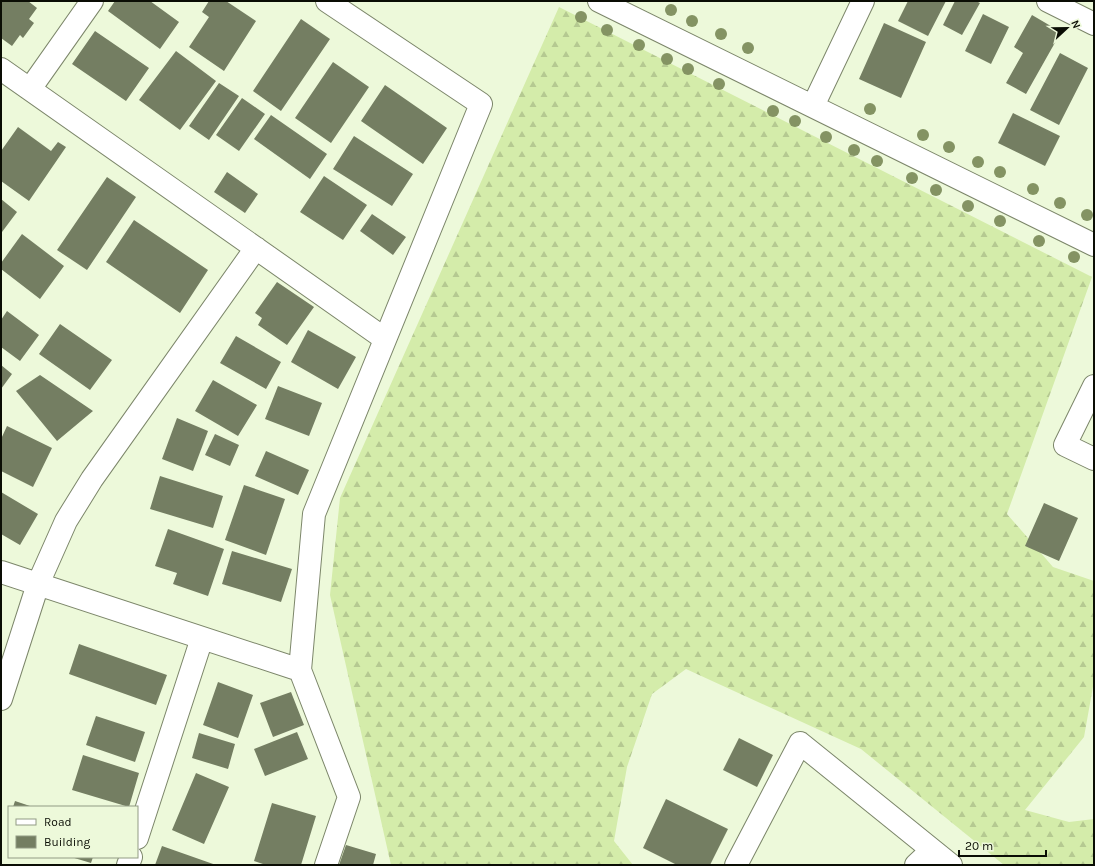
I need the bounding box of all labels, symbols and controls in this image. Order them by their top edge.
north arrow [1047,8,1087,48]
text: N [1068,18,1083,31]
legend [8,806,138,858]
text: Road [44,815,72,829]
scale bar [959,832,1046,858]
text: Building [44,835,91,849]
text: 20 m [965,839,993,853]

